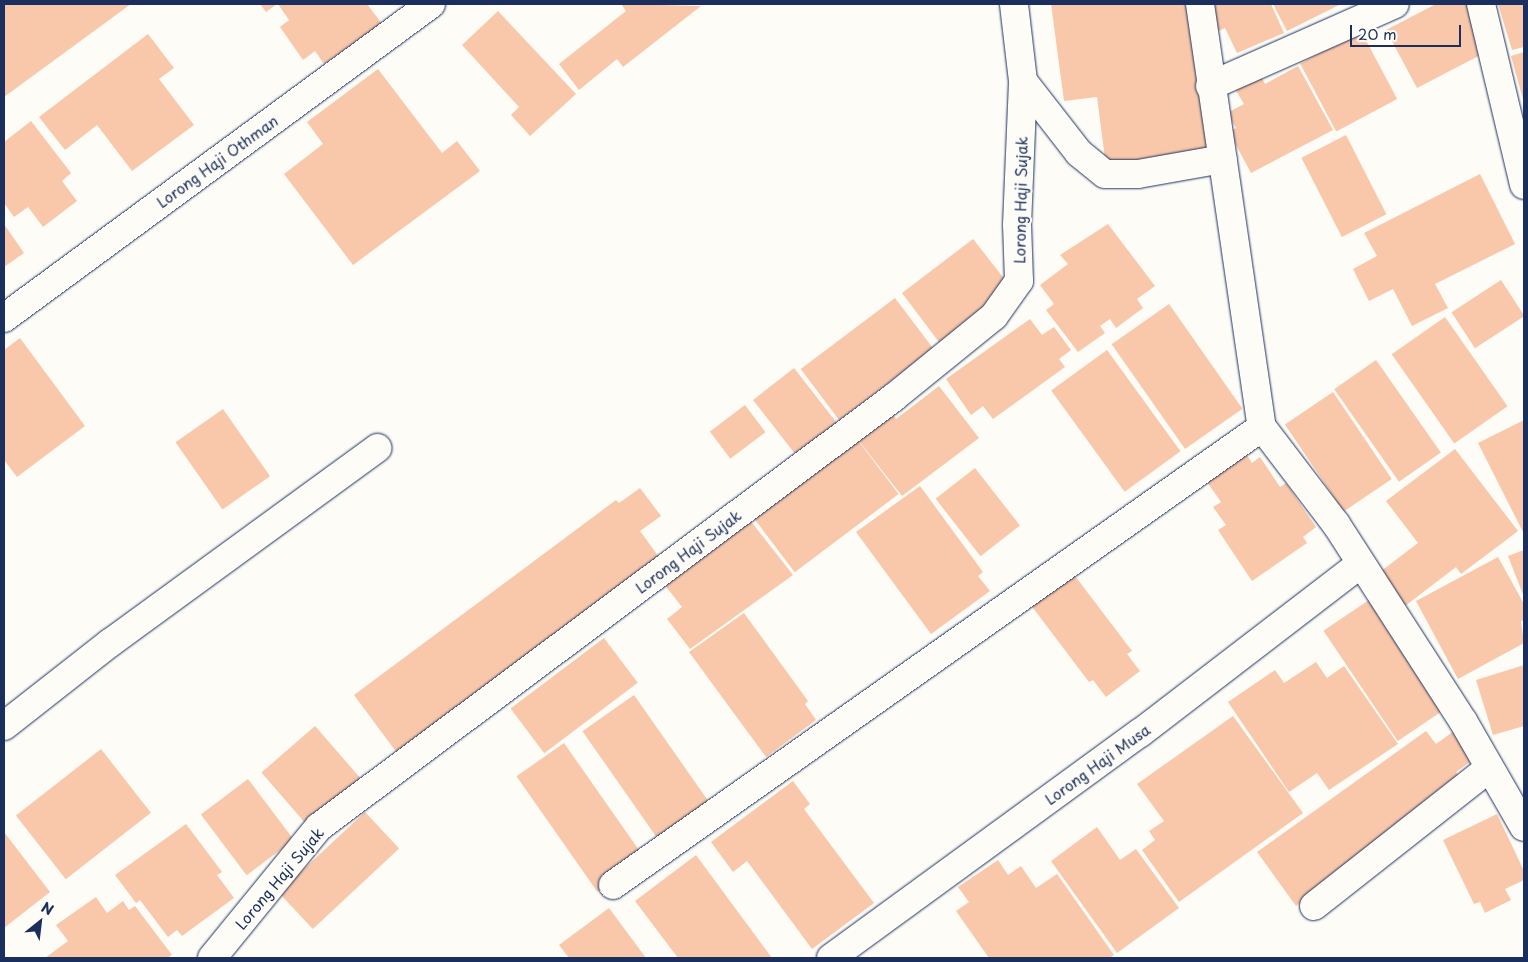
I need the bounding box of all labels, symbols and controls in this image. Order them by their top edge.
scale bar [1353,15,1464,47]
text: 20 m [1358,22,1397,45]
street label: Lorong Haji Othman [153,111,281,211]
street label: Lorong Haji Sujak [1010,136,1030,264]
street label: Lorong Haji Sujak [631,505,745,597]
street label: Lorong Haji Musa [1041,720,1153,808]
street label: Lorong Haji Sujak [231,823,327,933]
north arrow [15,897,65,947]
text: N [38,897,57,920]

